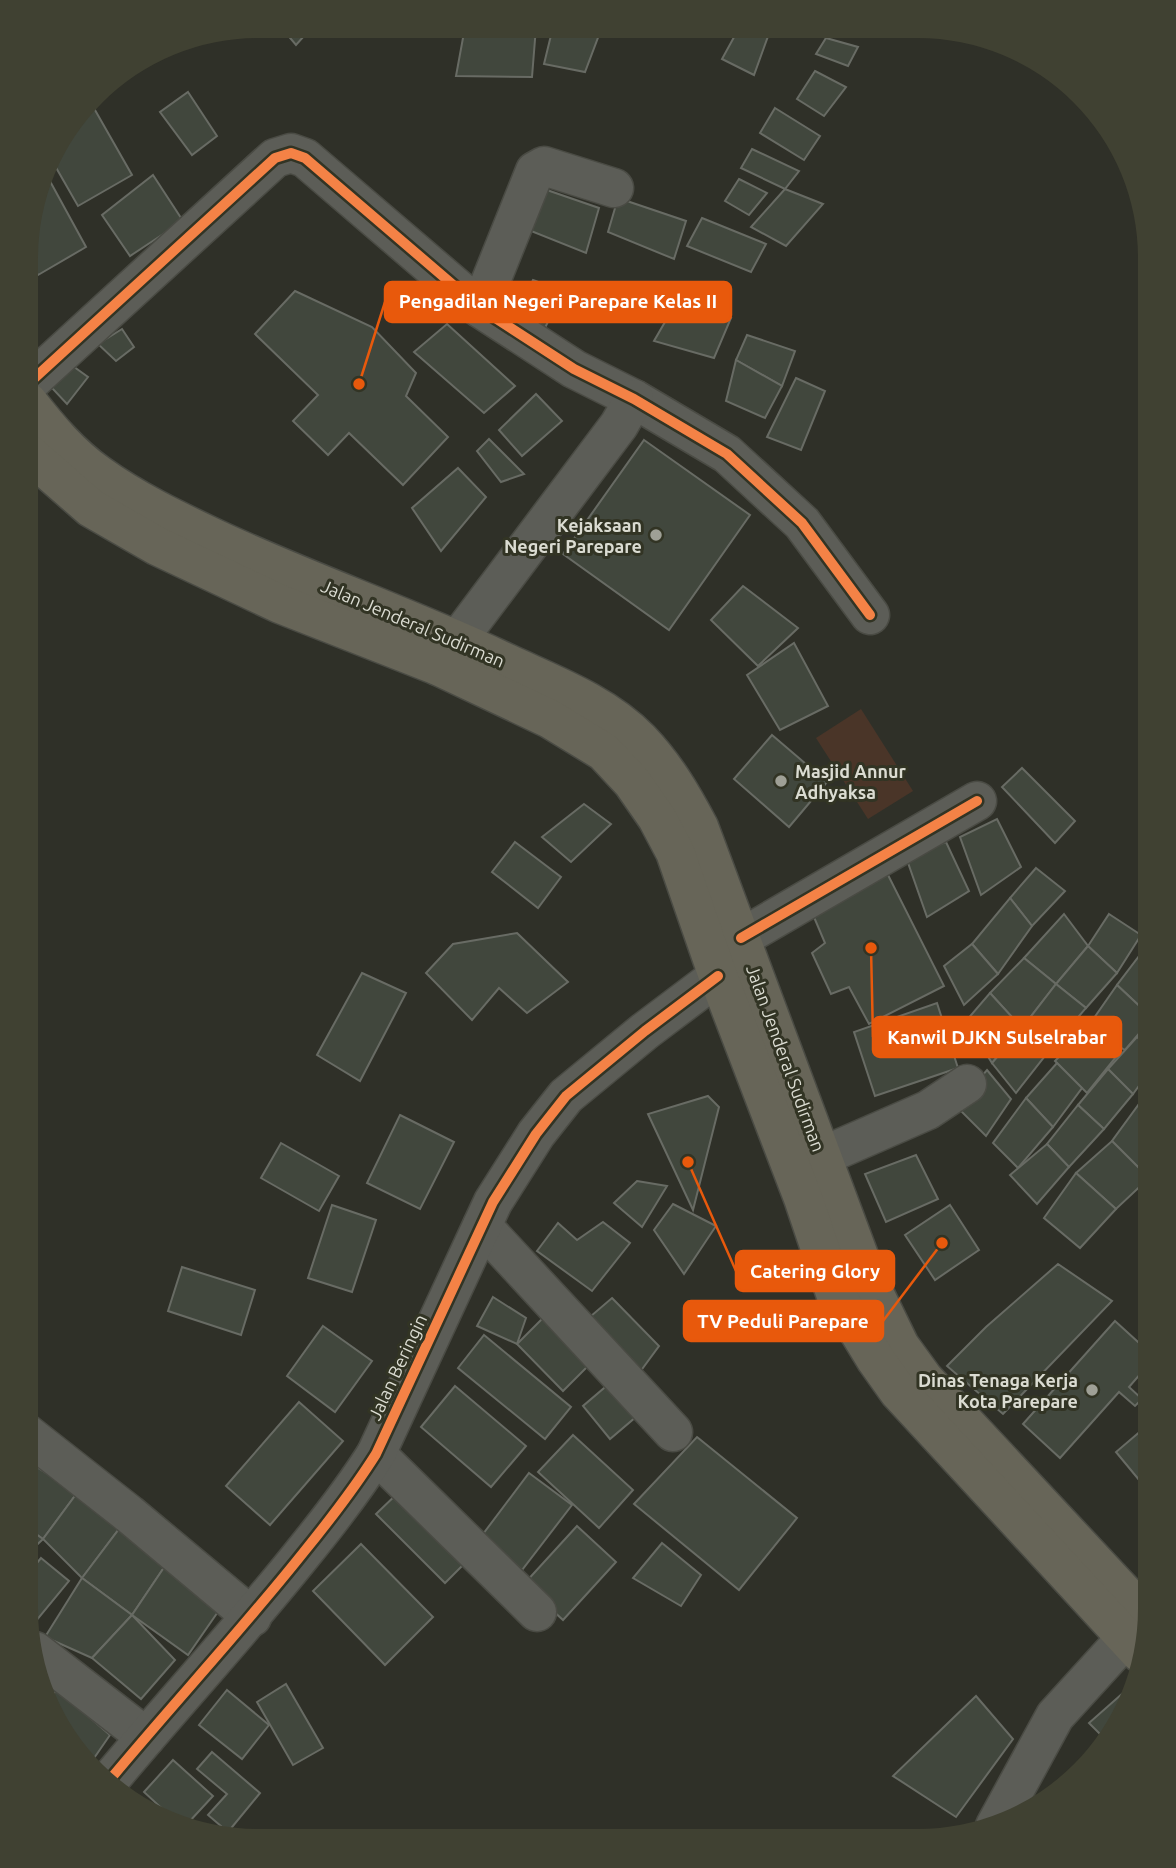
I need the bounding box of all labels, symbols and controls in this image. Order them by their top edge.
callout: Pengadilan Negeri Parepare Kelas II [385,282,731,322]
text: Pengadilan Negeri Parepare Kelas II [399,290,717,312]
place label: Kejaksaan Negeri Parepare [504,515,642,556]
marker: Kejaksaan Negeri Parepare [648,527,664,543]
street label: Jalan Jenderal Sudirman [318,575,508,671]
place label: Masjid Annur Adhyaksa [795,761,907,802]
marker: Masjid Annur Adhyaksa [773,773,789,789]
street label: Jalan Jenderal Sudirman [743,962,829,1154]
callout: Kanwil DJKN Sulselrabar [873,1017,1121,1057]
text: Kanwil DJKN Sulselrabar [887,1026,1107,1048]
callout: Catering Glory [736,1251,894,1291]
text: Catering Glory [750,1260,880,1282]
callout: TV Peduli Parepare [684,1301,883,1341]
text: TV Peduli Parepare [697,1310,869,1332]
street label: Jalan Beringin [364,1311,430,1423]
place label: Dinas Tenaga Kerja Kota Parepare [918,1370,1078,1411]
marker: Dinas Tenaga Kerja Kota Parepare [1084,1382,1100,1398]

